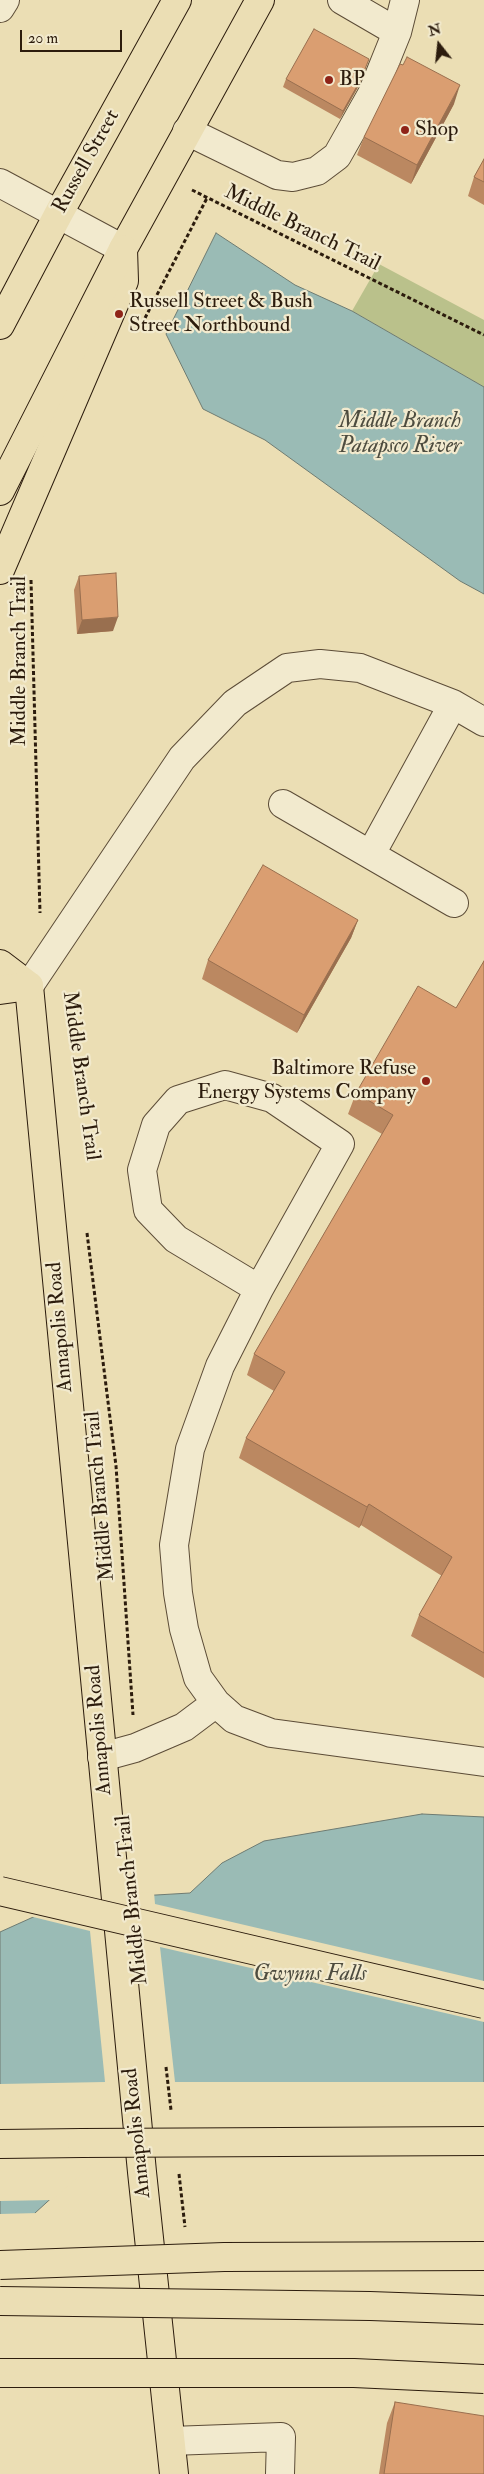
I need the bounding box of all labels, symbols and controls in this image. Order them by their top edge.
scale bar [22,20,125,52]
north arrow [414,20,464,70]
text: N [426,20,443,40]
text: 20 m [28,29,58,48]
place label: BP [339,67,365,93]
marker: BP [323,74,335,86]
street label: Russell Street [48,106,126,218]
place label: Shop [415,117,458,143]
marker: Shop [399,124,411,136]
street label: Middle Branch Trail [220,180,384,278]
place label: Russell Street & Bush Street Northbound [129,289,313,339]
marker: Russell Street & Bush Street Northbound [113,308,125,320]
water label: Middle Branch Patapsco River [339,409,461,461]
street label: Middle Branch Trail [7,576,33,746]
street label: Middle Branch Trail [56,990,104,1162]
place label: Baltimore Refuse Energy Systems Company [197,1056,416,1106]
marker: Baltimore Refuse Energy Systems Company [420,1075,432,1087]
street label: Annapolis Road [43,1261,79,1393]
street label: Middle Branch Trail [81,1410,121,1582]
street label: Annapolis Road [82,1664,118,1796]
street label: Middle Branch Trail [112,1814,154,1986]
water label: Gwynns Falls [254,1962,366,1988]
street label: Annapolis Road [119,2067,157,2199]

